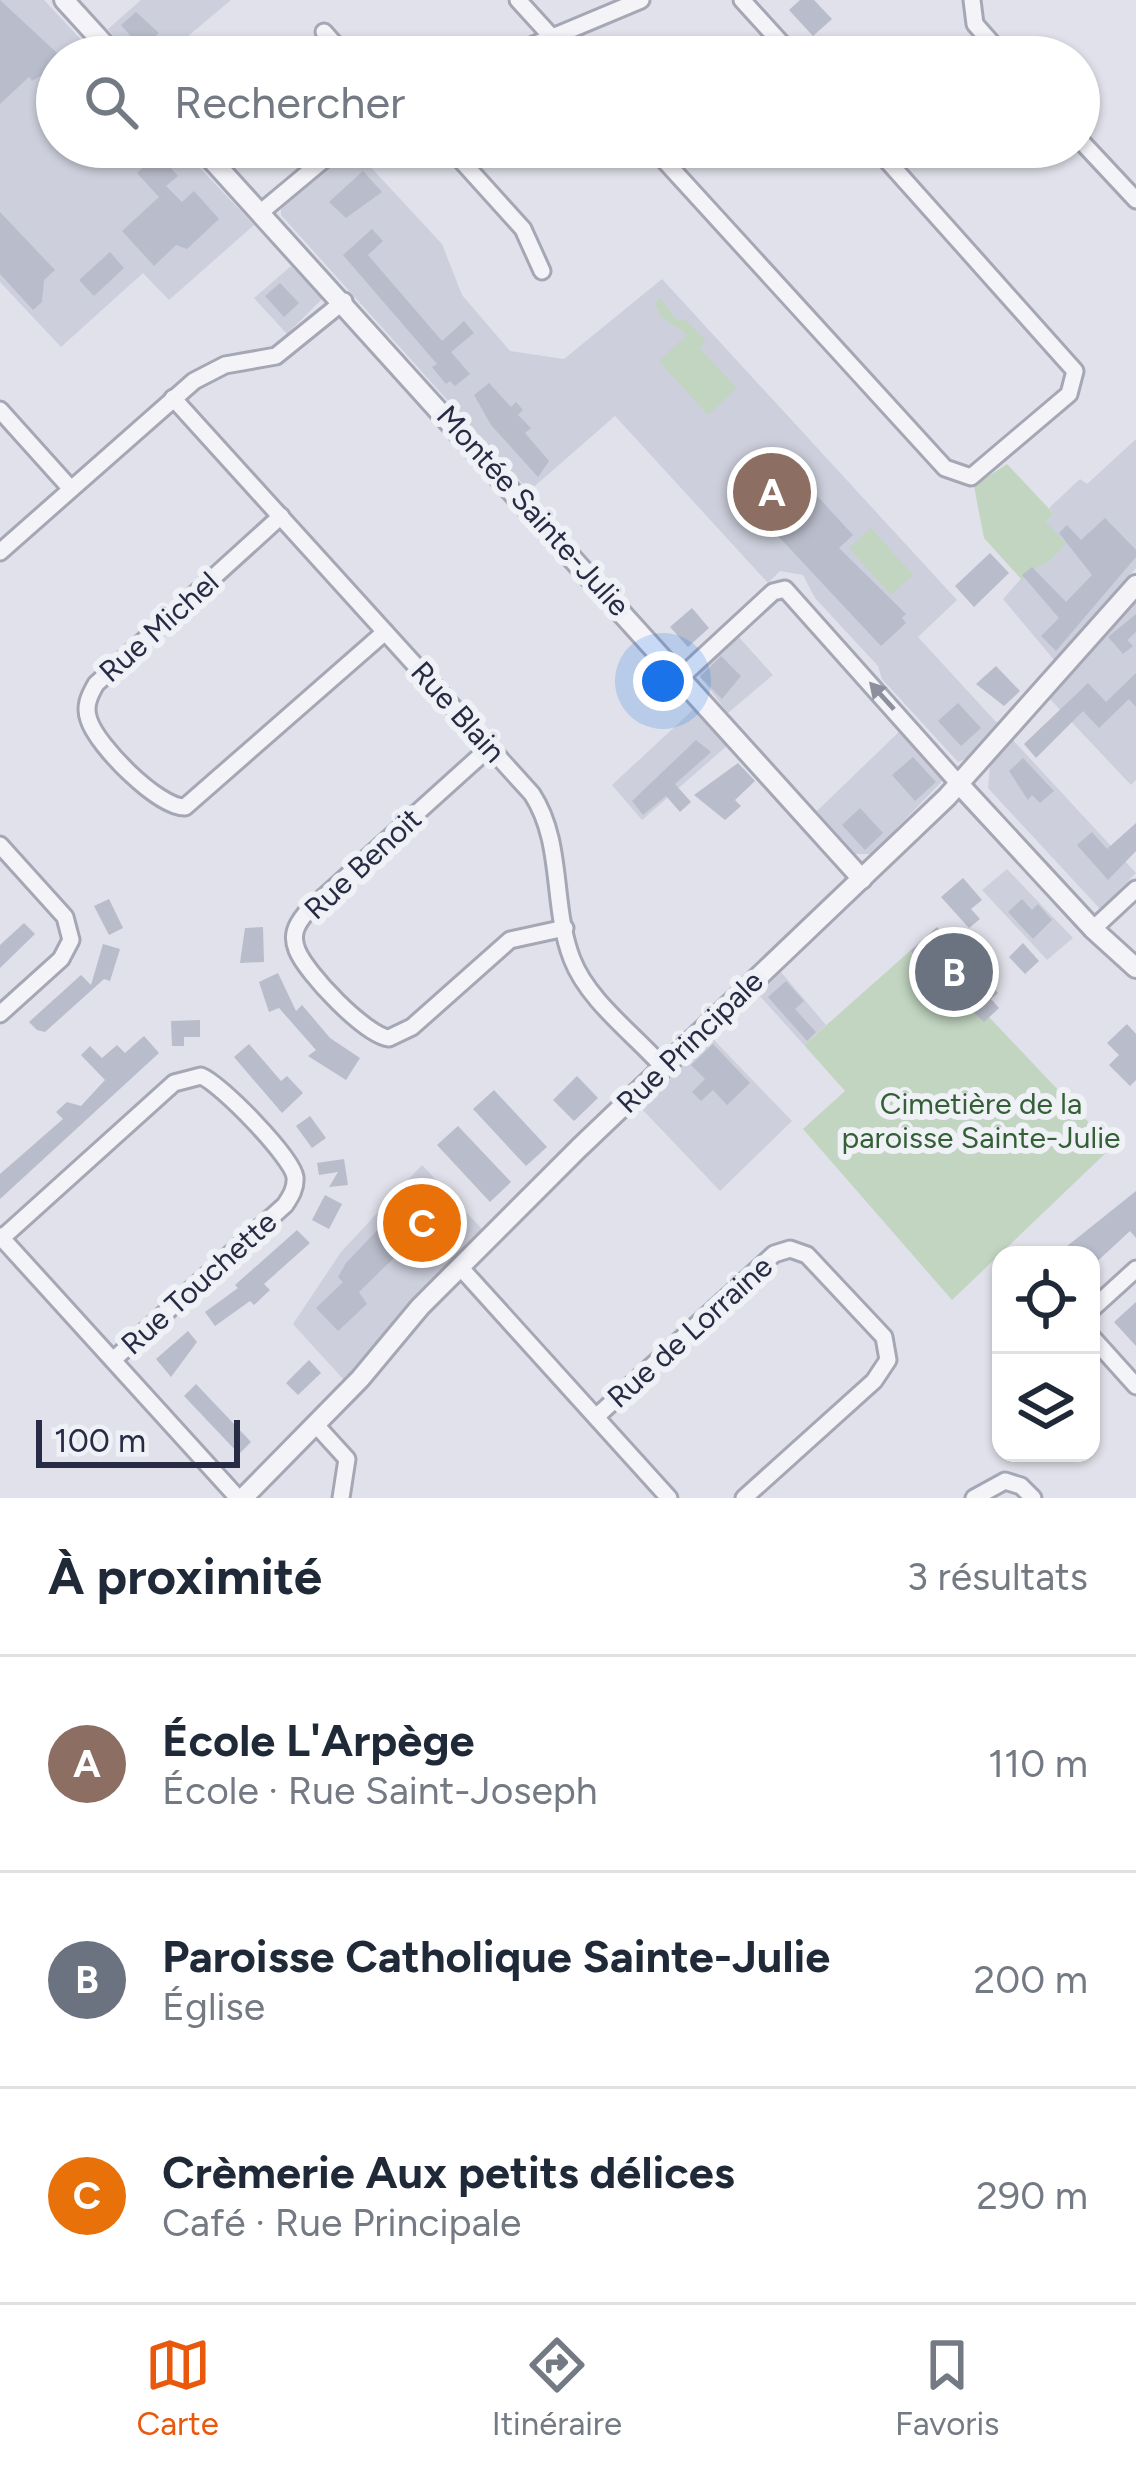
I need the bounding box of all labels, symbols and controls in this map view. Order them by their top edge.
search box [36,36,1100,168]
icon: search [78,69,144,135]
text: Rechercher [174,75,405,129]
street label: Montée Sainte-Julie [429,398,638,624]
pin: A [733,447,811,537]
street label: Rue Michel [91,563,226,690]
your location [633,651,693,711]
street label: Rue Blain [403,653,513,770]
one-way arrow [869,681,896,710]
street label: Rue Benoit [296,800,429,927]
pin: B [915,927,993,1017]
street label: Rue Principale [609,962,771,1121]
park label: Cimetière de la paroisse Sainte-Julie [842,1085,1120,1156]
pin: C [383,1178,461,1268]
street label: Rue Touchette [113,1203,284,1362]
map controls [992,1246,1100,1462]
button: locate [992,1246,1100,1354]
street label: Rue de Lorraine [600,1248,780,1415]
button: layers [992,1354,1100,1462]
scale bar [36,1414,240,1467]
text: 100 m [54,1421,146,1460]
text: À proximité [48,1546,322,1607]
text: 3 résultats [907,1553,1088,1600]
text: École L'Arpège [162,1713,474,1767]
text: A [73,1740,101,1787]
text: 110 m [988,1740,1088,1787]
text: École · Rue Saint-Joseph [162,1767,598,1814]
text: Paroisse Catholique Sainte-Julie [162,1929,830,1983]
text: B [75,1956,99,2003]
text: 200 m [973,1956,1088,2003]
text: Église [162,1983,265,2030]
text: Crèmerie Aux petits délices [162,2145,735,2199]
text: C [73,2172,101,2219]
text: 290 m [976,2172,1088,2219]
text: Café · Rue Principale [162,2199,521,2246]
tab: Carte [137,2332,219,2443]
tab: Itinéraire [492,2332,622,2443]
tab: Favoris [895,2332,999,2443]

